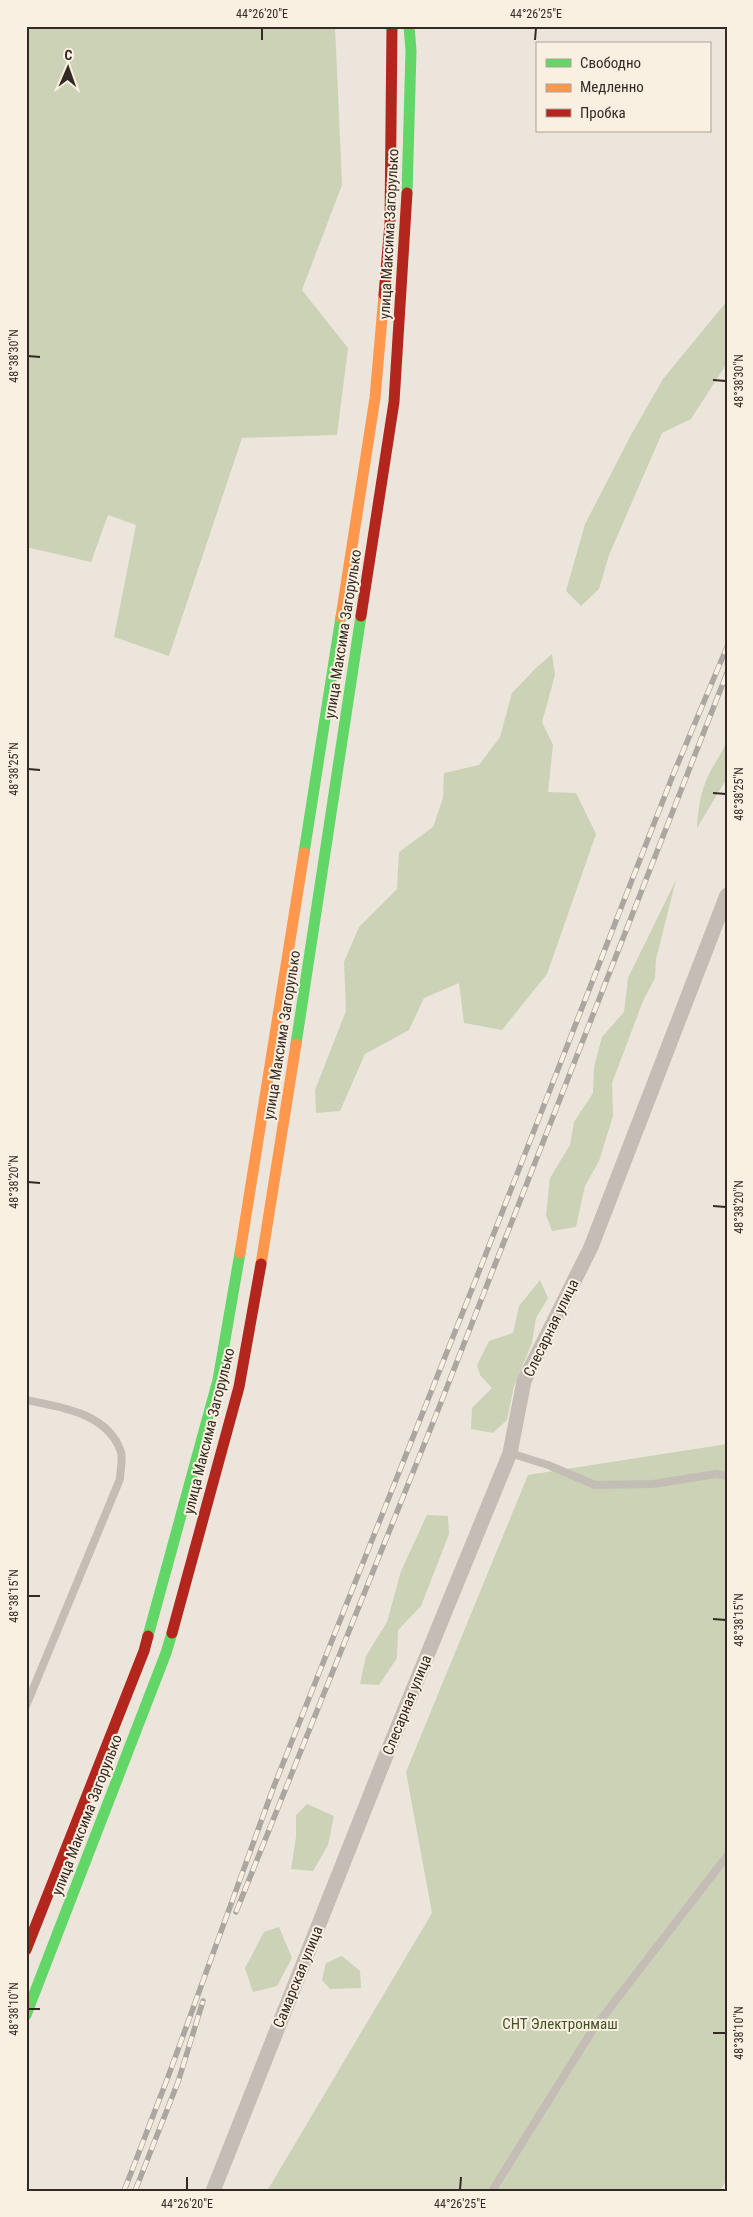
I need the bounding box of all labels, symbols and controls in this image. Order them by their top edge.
text: 44°26'20"E [236,7,288,21]
text: 44°26'25"E [510,7,562,21]
north arrow [42,42,92,92]
legend [536,42,710,132]
text: С [64,47,73,63]
text: Свободно [580,54,641,72]
text: Медленно [580,78,644,96]
text: Пробка [580,104,626,122]
street label: улица Максима Загорулько [376,148,402,320]
text: 48°38'30"N [7,329,21,383]
text: 48°38'30"N [732,354,746,408]
street label: улица Максима Загорулько [321,548,365,720]
text: 48°38'25"N [7,742,21,796]
text: 48°38'25"N [732,767,746,821]
street label: улица Максима Загорулько [260,949,304,1121]
text: 48°38'20"N [7,1155,21,1209]
text: 48°38'20"N [732,1180,746,1234]
street label: Слесарная улица [520,1276,582,1380]
street label: улица Максима Загорулько [180,1346,238,1516]
text: 48°38'15"N [7,1569,21,1623]
text: 48°38'15"N [732,1593,746,1647]
street label: Слесарная улица [379,1652,435,1758]
street label: улица Максима Загорулько [48,1732,126,1898]
street label: Самарская улица [269,1923,327,2031]
text: 48°38'10"N [7,1982,21,2036]
text: 48°38'10"N [732,2006,746,2060]
park label: СНТ Электронмаш [502,2015,618,2033]
text: 44°26'20"E [161,2197,213,2211]
text: 44°26'25"E [434,2197,486,2211]

